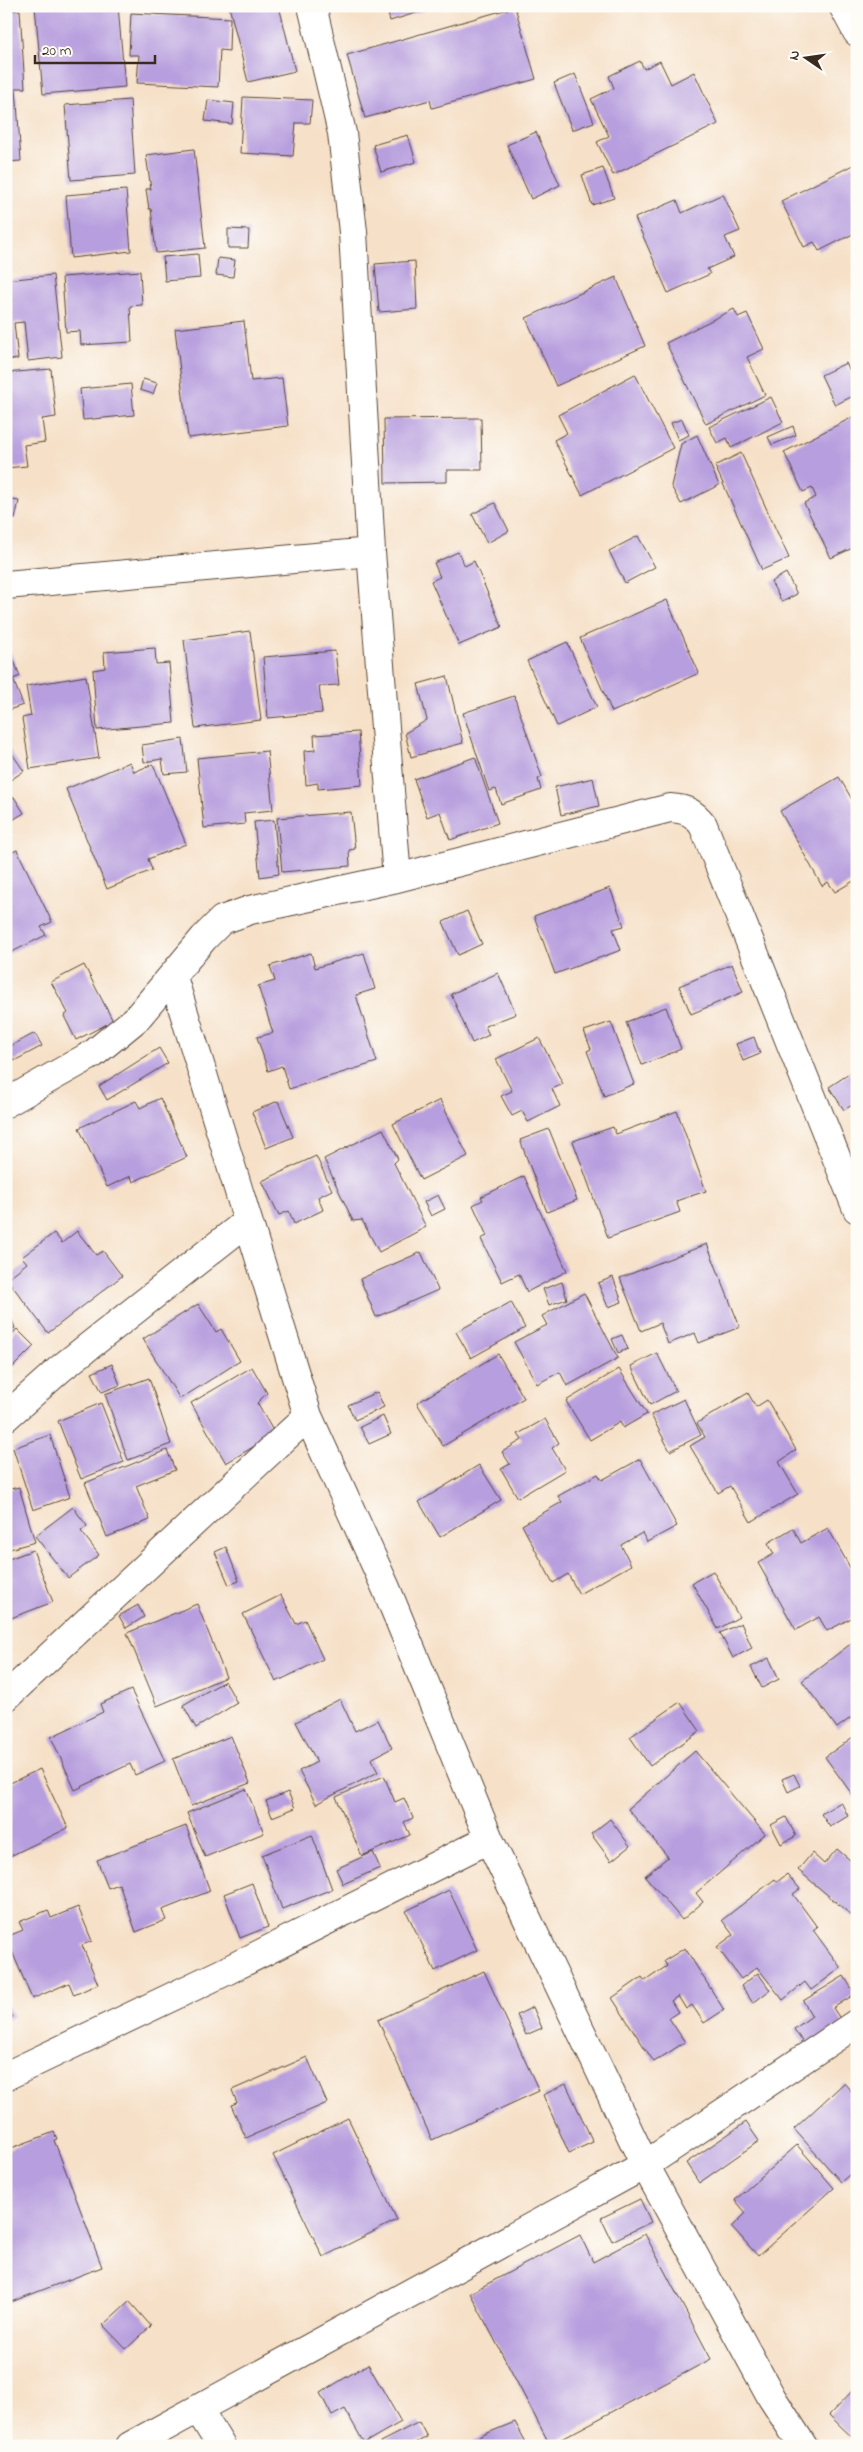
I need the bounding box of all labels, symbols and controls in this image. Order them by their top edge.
scale bar [35,32,155,64]
north arrow [780,32,830,82]
text: 20 m [42,40,72,62]
text: N [784,48,806,62]

